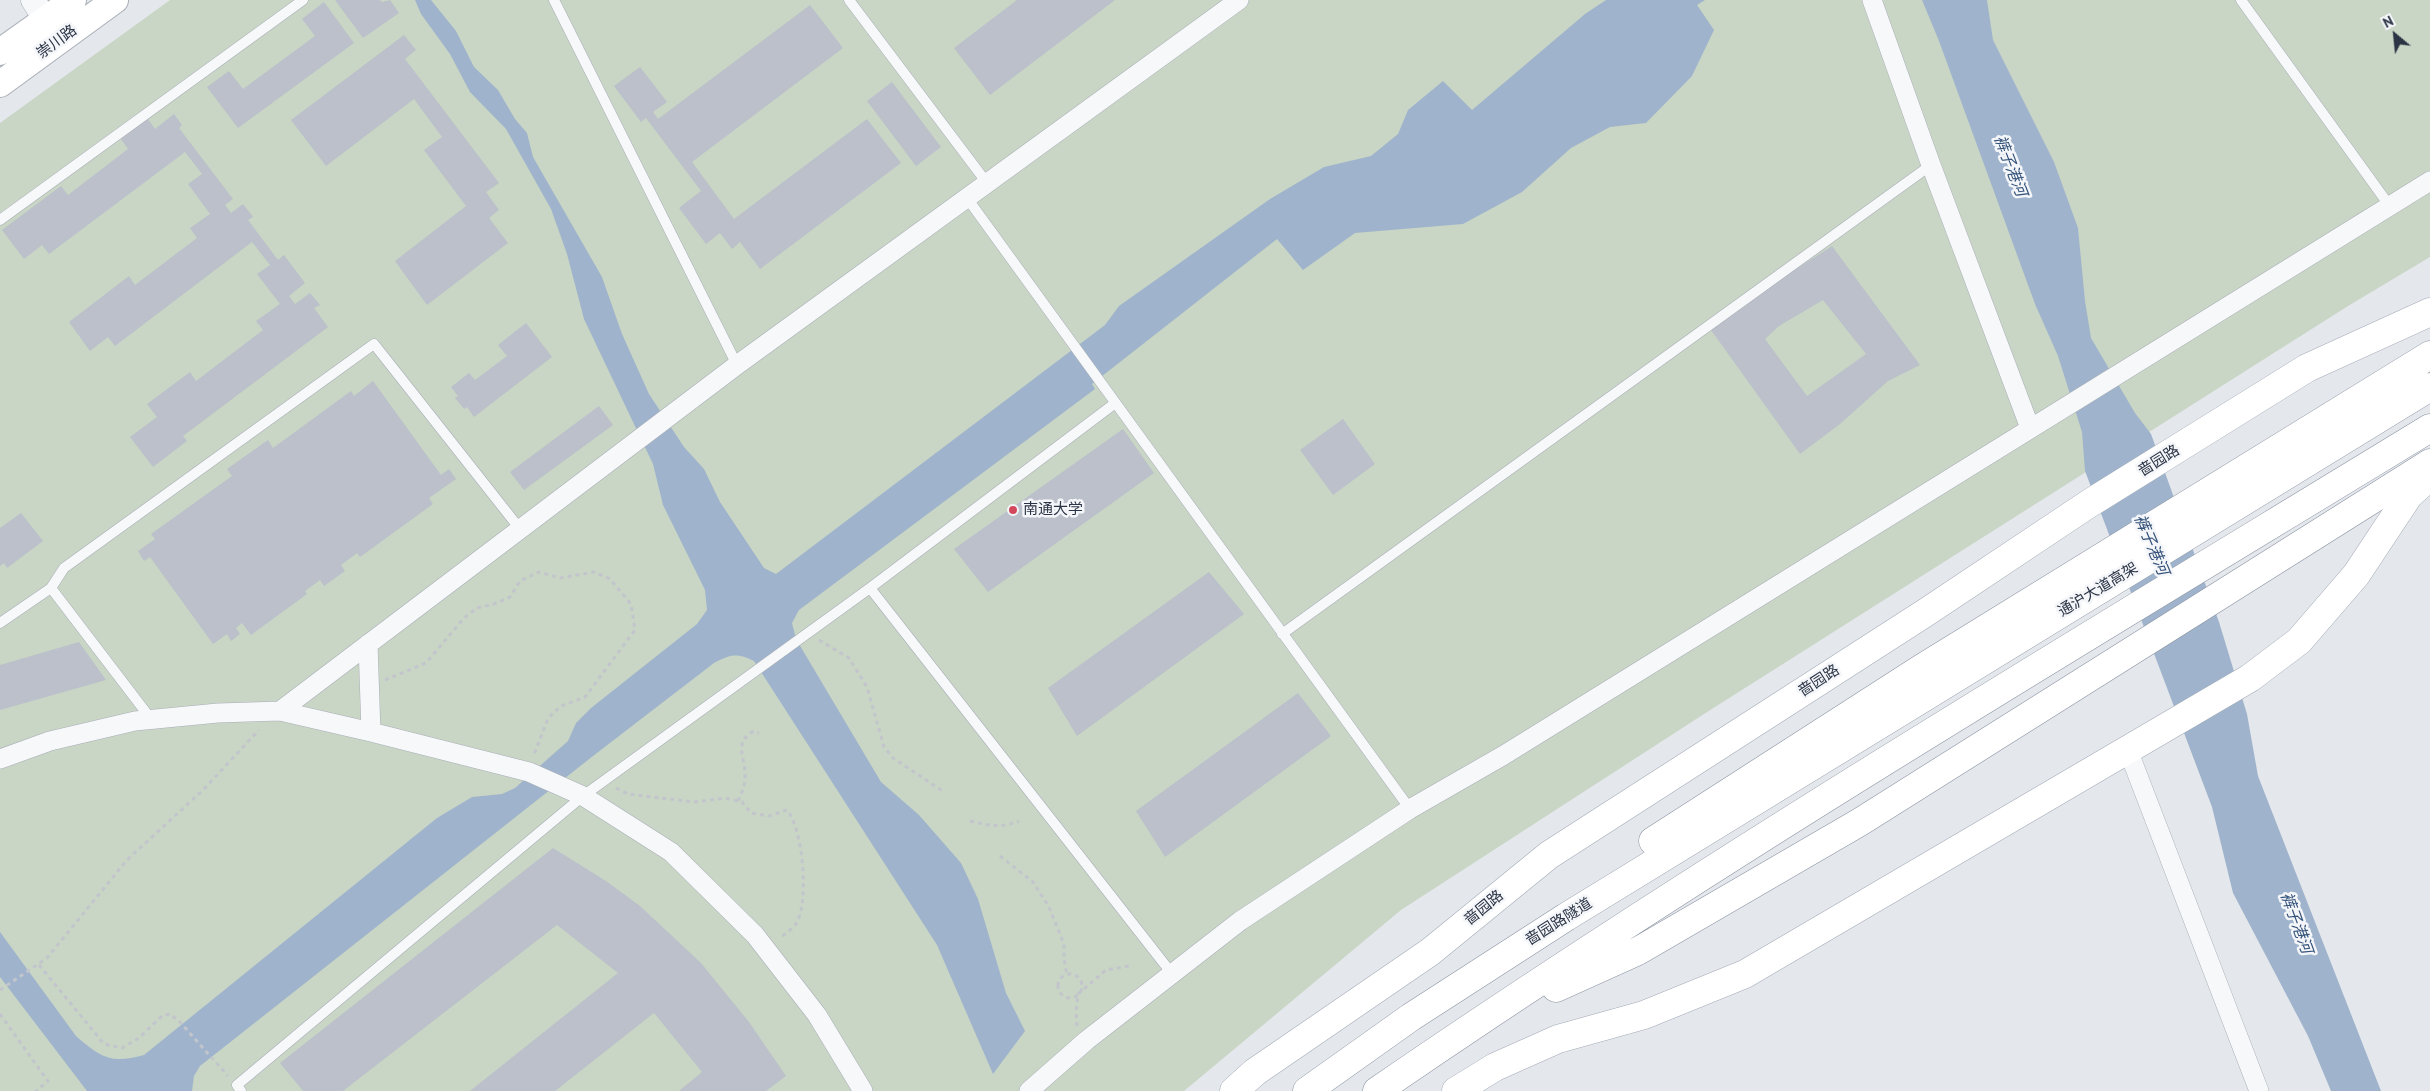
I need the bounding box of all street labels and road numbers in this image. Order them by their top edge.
street label: 崇川路 [34,21,80,63]
street label: 啬园路 [2135,441,2183,481]
street label: 通沪大道高架 [2055,559,2141,621]
street label: 啬园路 [1795,661,1843,701]
street label: 啬园路 [1461,887,1507,929]
street label: 啬园路隧道 [1522,894,1596,950]

